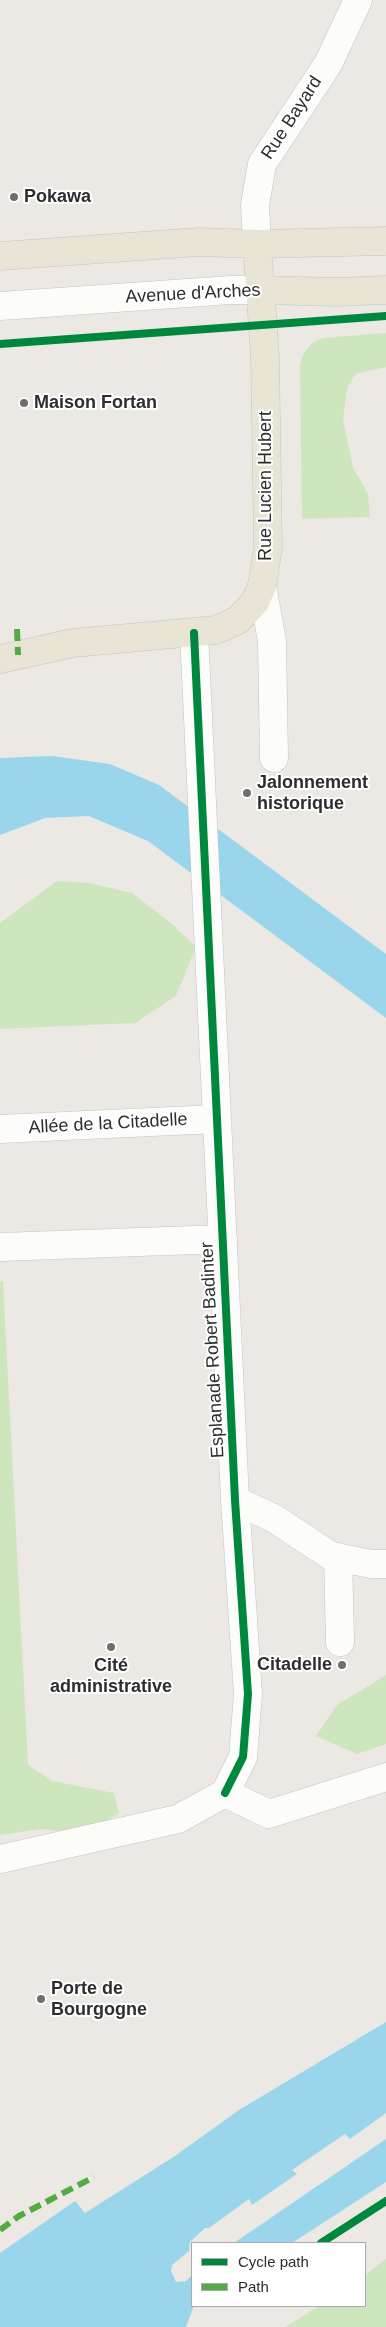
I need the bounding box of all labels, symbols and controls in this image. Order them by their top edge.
street label: Rue Bayard [257,72,327,164]
place label: Pokawa [24,186,91,208]
marker: Pokawa [8,191,20,203]
street label: Avenue d'Arches [125,280,261,308]
place label: Maison Fortan [34,392,157,414]
marker: Maison Fortan [18,397,30,409]
street label: Rue Lucien Hubert [255,411,277,561]
place label: Jalonnement historique [257,772,368,814]
marker: Jalonnement historique [241,787,253,799]
street label: Allée de la Citadelle [28,1109,188,1139]
street label: Esplanade Robert Badinter [197,1242,229,1458]
marker: Cité administrative [105,1641,117,1653]
place label: Citadelle [257,1654,332,1676]
place label: Cité administrative [50,1655,172,1698]
marker: Citadelle [336,1659,348,1671]
place label: Porte de Bourgogne [51,1978,147,2020]
marker: Porte de Bourgogne [35,1993,47,2005]
legend [191,2242,366,2307]
text: Cycle path [238,2253,309,2270]
text: Path [238,2278,269,2295]

